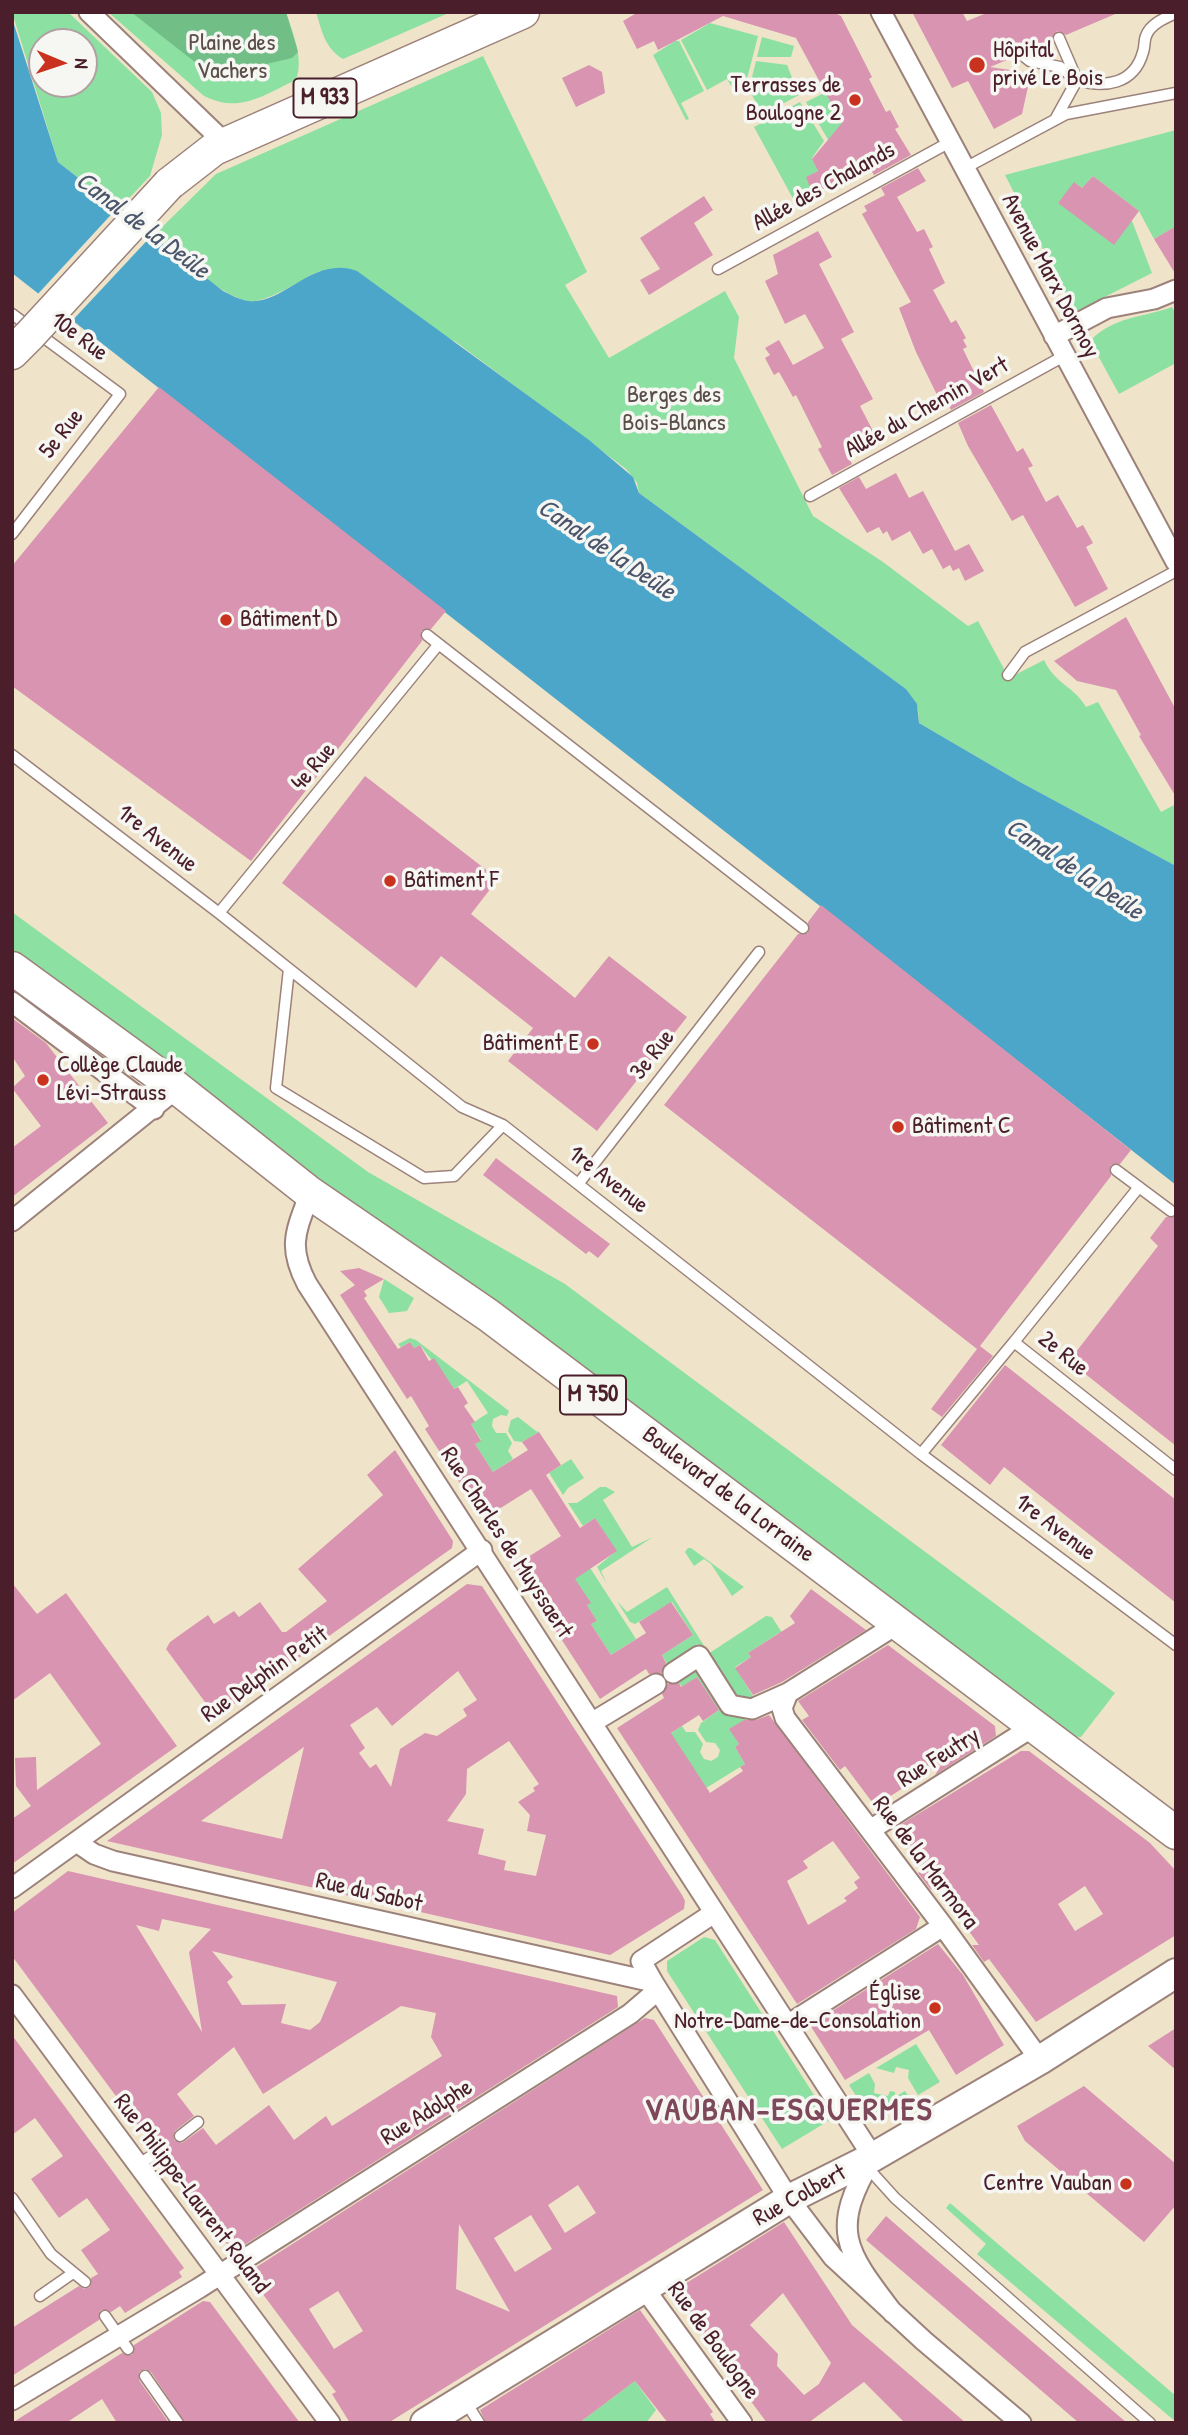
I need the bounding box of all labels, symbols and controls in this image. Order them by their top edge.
north arrow [28,28,98,98]
park label: Plaine des Vachers [189,30,275,86]
place label: Hôpital privé Le Bois [993,37,1103,93]
marker: Hôpital privé Le Bois [967,55,987,75]
text: N [69,58,95,69]
place label: Terrasses de Boulogne 2 [731,72,841,128]
road number: M 933 [294,78,356,118]
marker: Terrasses de Boulogne 2 [847,92,863,108]
street label: Allée des Chalands [748,136,900,238]
water label: Canal de la Deûle [69,166,215,286]
street label: Avenue Marx Dormoy [995,189,1105,363]
street label: 10e Rue [45,306,113,368]
street label: Allée du Chemin Vert [840,351,1014,465]
park label: Berges des Bois-Blancs [622,382,726,438]
street label: 5e Rue [34,403,90,465]
water label: Canal de la Deûle [531,493,681,607]
place label: Bâtiment D [240,606,337,634]
marker: Bâtiment D [218,612,234,628]
street label: 4e Rue [286,737,342,797]
street label: 1re Avenue [111,799,203,879]
water label: Canal de la Deûle [999,813,1149,927]
place label: Bâtiment F [404,867,499,895]
marker: Bâtiment F [382,873,398,889]
street label: 3e Rue [624,1024,682,1086]
place label: Bâtiment E [483,1030,579,1058]
marker: Bâtiment E [585,1036,601,1052]
place label: Collège Claude Lévi-Strauss [57,1052,183,1108]
marker: Collège Claude Lévi-Strauss [35,1072,51,1088]
place label: Bâtiment C [912,1113,1011,1141]
marker: Bâtiment C [890,1119,906,1135]
street label: 1re Avenue [562,1140,654,1220]
street label: 2e Rue [1032,1325,1094,1383]
road number: M 750 [560,1376,626,1414]
street label: Boulevard de la Lorraine [636,1421,820,1569]
street label: Rue Charles de Muyssaert [434,1442,578,1644]
street label: 1re Avenue [1009,1488,1101,1568]
street label: Rue Delphin Petit [196,1621,334,1729]
street label: Rue Feutry [893,1722,985,1794]
street label: Rue de la Marmora [866,1791,984,1935]
street label: Rue du Sabot [313,1867,425,1919]
place label: Église Notre-Dame-de-Consolation [674,1980,921,2036]
marker: Église Notre-Dame-de-Consolation [927,2000,943,2016]
street label: Rue Adolphe [376,2074,478,2152]
street label: Rue Philippe-Laurent Roland [107,2089,275,2299]
district label: VAUBAN-ESQUERMES [647,2092,931,2130]
street label: Rue Colbert [749,2159,851,2233]
place label: Centre Vauban [983,2170,1112,2198]
marker: Centre Vauban [1118,2176,1134,2192]
street label: Rue de Boulogne [661,2276,765,2406]

